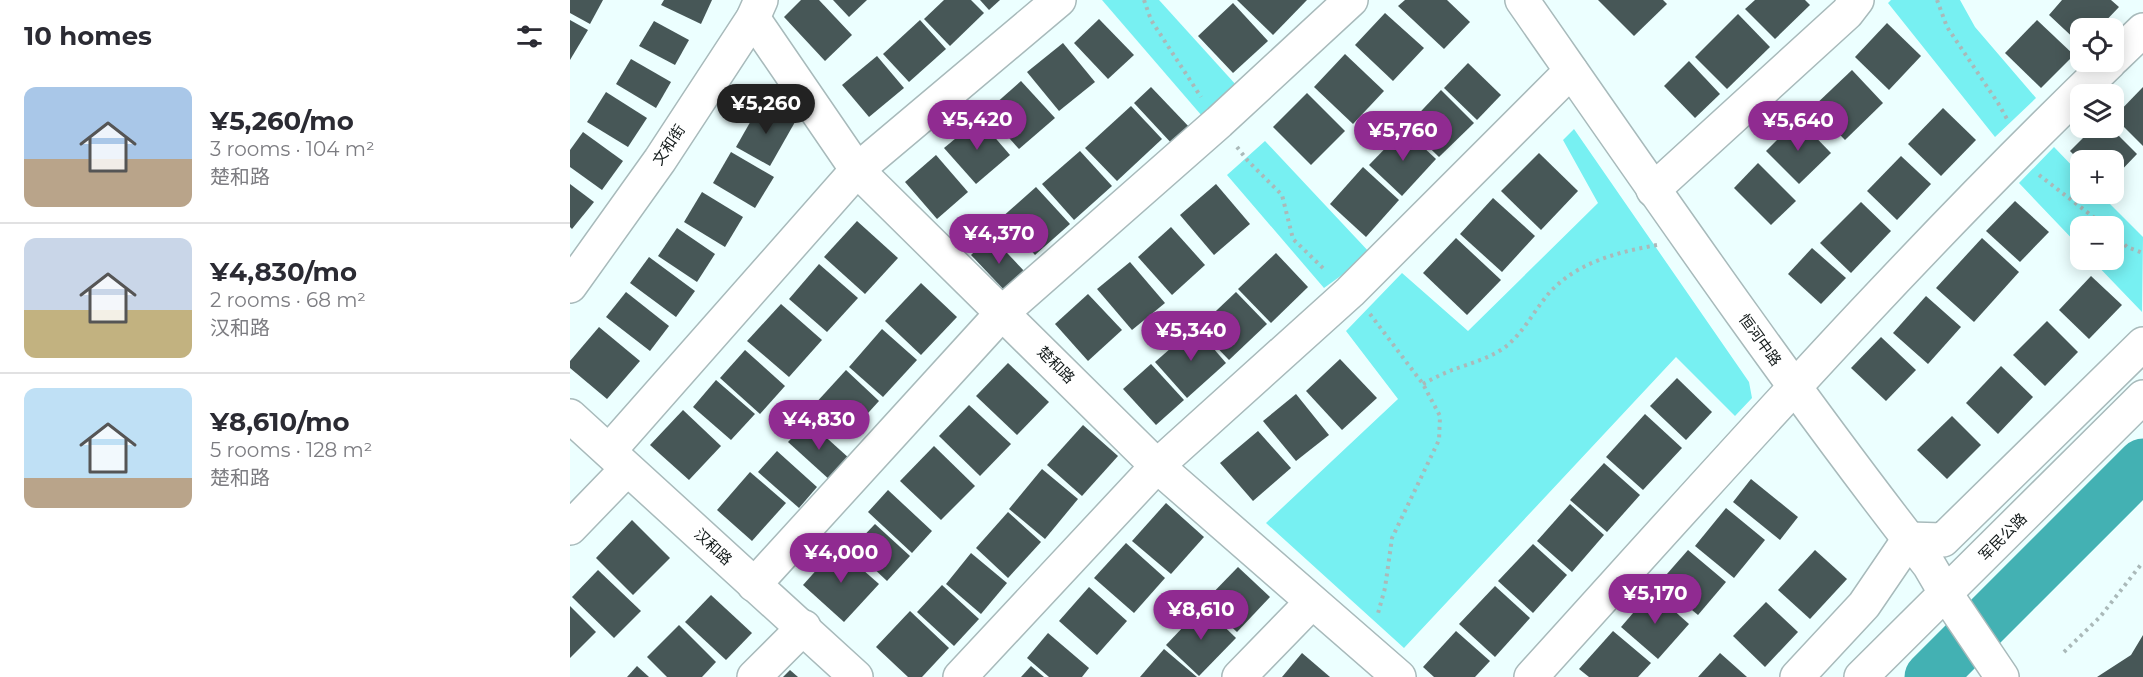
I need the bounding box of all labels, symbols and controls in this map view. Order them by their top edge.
map controls [2070,18,2124,270]
button: locate [2070,18,2124,72]
text: 10 homes [24,20,152,52]
icon: filters [513,20,546,53]
pin: ¥5,260 [717,84,815,135]
button: layers [2070,84,2124,138]
text: ¥5,260 [731,91,801,115]
pin: ¥5,420 [928,100,1026,151]
pin: ¥5,640 [1749,101,1847,152]
text: ¥5,260/mo [210,105,354,137]
text: ¥5,420 [941,107,1013,131]
text: ¥5,640 [1762,108,1834,132]
icon: home [72,111,144,183]
pin: ¥5,760 [1354,111,1452,162]
text: ¥5,760 [1368,118,1438,142]
street label: 文和街 [648,121,689,169]
text: 3 rooms · 104 m² [210,137,375,161]
button: + [2070,150,2124,204]
text: 楚和路 [210,165,270,189]
pin: ¥4,370 [950,214,1048,265]
button: − [2070,216,2124,270]
text: ¥4,370 [963,221,1035,245]
text: ¥4,830/mo [210,256,357,288]
icon: home [72,262,144,334]
text: 2 rooms · 68 m² [210,288,366,312]
street label: 恒河中路 [1735,310,1786,370]
pin: ¥5,340 [1142,311,1240,362]
text: 汉和路 [210,316,270,340]
text: ¥5,340 [1155,318,1227,342]
street label: 楚和路 [1034,342,1079,387]
pin: ¥4,830 [770,400,868,451]
text: ¥8,610/mo [210,406,350,438]
text: ¥4,830 [783,407,855,431]
icon: home [72,412,144,484]
text: 5 rooms · 128 m² [210,438,372,462]
text: 楚和路 [210,466,270,490]
street label: 军民公路 [1975,509,2031,565]
street label: 汉和路 [690,524,736,569]
pin: ¥4,000 [792,533,890,584]
text: ¥4,000 [804,540,878,564]
pin: ¥5,170 [1606,574,1704,625]
text: ¥5,170 [1623,581,1687,605]
pin: ¥8,610 [1152,590,1250,641]
text: ¥8,610 [1167,597,1235,621]

